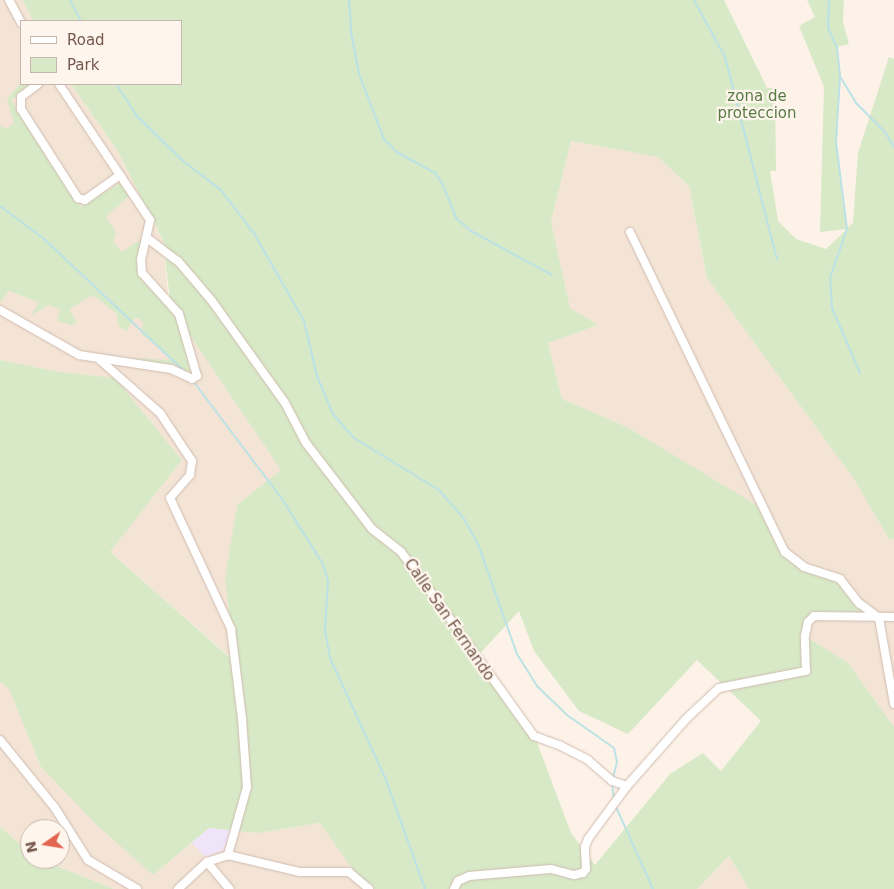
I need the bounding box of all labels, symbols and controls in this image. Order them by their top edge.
legend [20,20,182,85]
text: Road [67,31,105,49]
text: Park [67,56,99,74]
park label: zona de proteccion [718,87,796,122]
street label: Calle San Fernando [400,556,498,684]
north arrow [20,819,70,869]
text: N [22,840,40,855]

